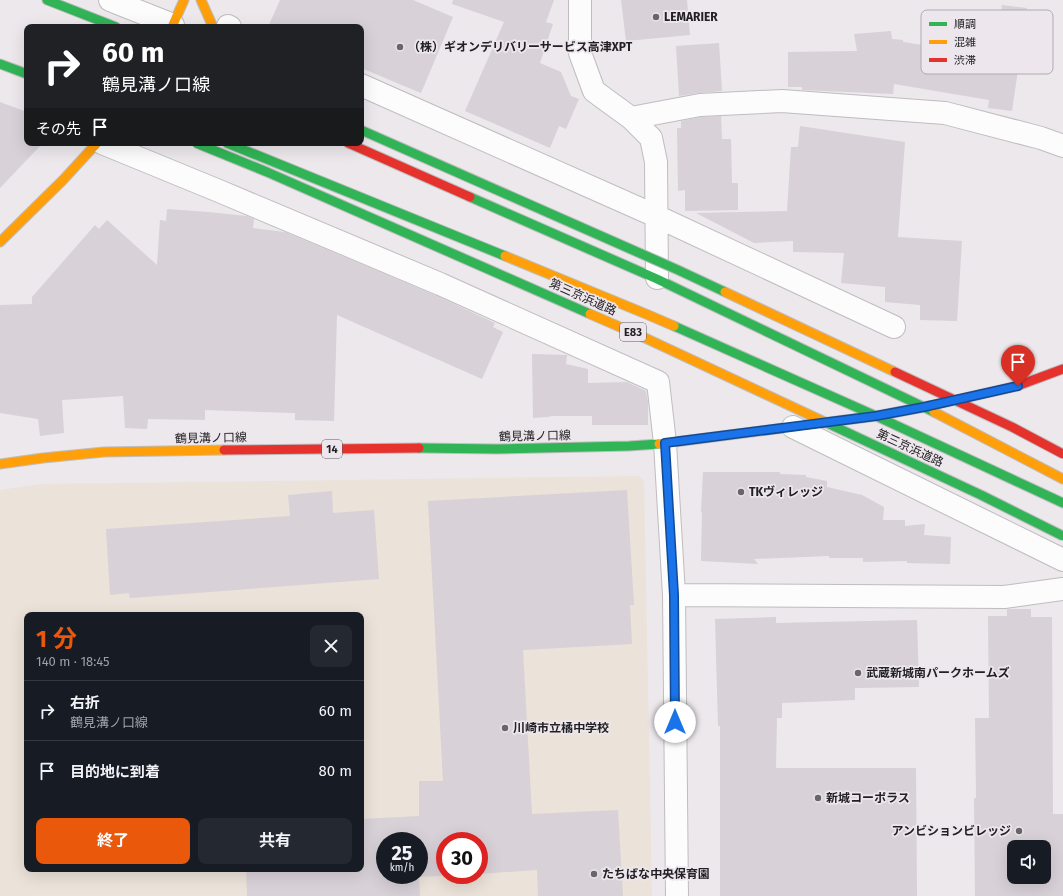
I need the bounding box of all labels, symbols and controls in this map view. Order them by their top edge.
place label: LEMARIER [664,10,718,24]
legend [921,10,1053,74]
marker: LEMARIER [651,12,661,22]
text: 順調 [954,18,976,31]
text: 60 m [102,36,164,69]
text: 混雑 [954,36,976,49]
icon: right [36,40,88,92]
place label: （株）ギオンデリバリーサービス高津XPT [408,40,633,54]
marker: （株）ギオンデリバリーサービス高津XPT [395,42,405,52]
text: 渋滞 [954,54,976,67]
text: 鶴見溝ノ口線 [102,74,210,96]
icon: arrive [89,116,111,138]
text: その先 [36,120,81,138]
street label: 第三京浜道路 [547,276,619,318]
road number: E83 [620,323,646,341]
pin [1001,345,1035,386]
icon: arrive [1007,351,1029,373]
street label: 第三京浜道路 [874,426,946,470]
street label: 鶴見溝ノ口線 [499,428,571,444]
street label: 鶴見溝ノ口線 [175,430,247,446]
road number: 14 [322,440,342,458]
place label: TKヴィレッジ [749,485,823,499]
marker: TKヴィレッジ [736,487,746,497]
text: 1 分 [36,625,77,653]
button: close [310,625,352,667]
text: 140 m · 18:45 [36,654,110,669]
place label: 武蔵新城南パークホームズ [866,666,1010,680]
marker: 武蔵新城南パークホームズ [853,668,863,678]
text: 右折 [70,694,100,712]
icon: right [36,700,58,722]
position arrow [654,701,696,743]
text: 60 m [319,702,352,720]
text: 鶴見溝ノ口線 [70,715,148,730]
place label: 川崎市立橘中学校 [513,721,609,735]
marker: 川崎市立橘中学校 [500,723,510,733]
icon: arrive [36,760,58,782]
text: 80 m [319,762,352,780]
text: 目的地に到着 [70,763,160,781]
place label: 新城コーポラス [826,791,910,805]
marker: 新城コーポラス [813,793,823,803]
button: 終了 [36,818,190,864]
button: 共有 [198,818,352,864]
place label: アンビションビレッジ [891,824,1011,838]
marker: アンビションビレッジ [1014,826,1024,836]
speed limit sign: 30 [436,832,488,884]
map controls [1007,840,1051,884]
button: sound [1007,840,1051,884]
text: 25 [391,841,413,865]
text: km/h [390,862,414,874]
place label: たちばな中央保育園 [602,867,710,881]
marker: たちばな中央保育園 [589,869,599,879]

